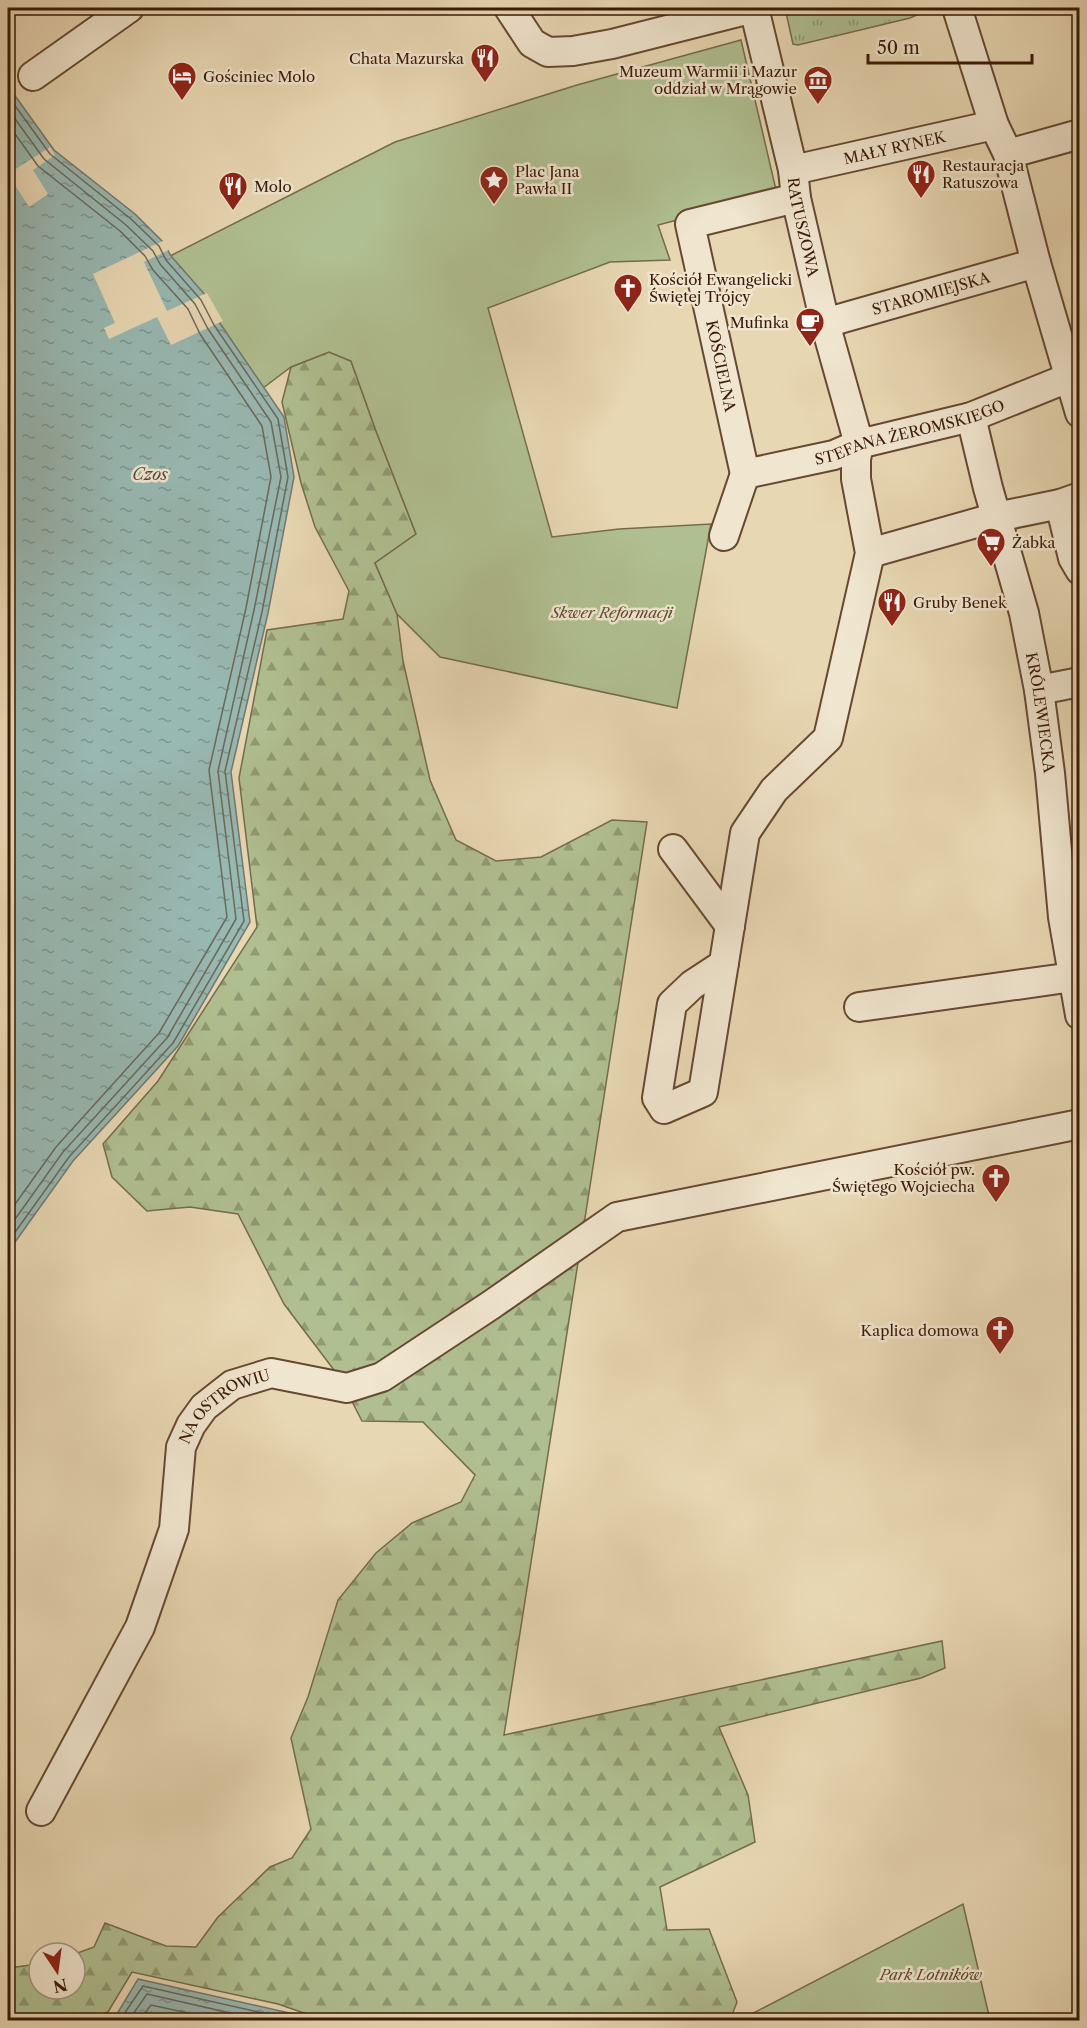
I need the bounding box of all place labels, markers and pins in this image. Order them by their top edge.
restaurant icon: Chata Mazurska [469,42,501,84]
place label: Chata Mazurska [349,49,464,68]
hotel icon: Gościniec Molo [166,60,198,102]
place label: Muzeum Warmii i Mazur oddział w Mrągowie [619,62,798,98]
museum icon: Muzeum Warmii i Mazur oddział w Mrągowie [802,64,834,106]
place label: Gościniec Molo [203,67,315,86]
place label: Restauracja Ratuszowa [942,156,1024,192]
restaurant icon: Restauracja Ratuszowa [905,158,937,200]
place label: Plac Jana Pawła II [515,162,580,198]
place icon: Plac Jana Pawła II [478,164,510,206]
restaurant icon: Molo [217,170,249,212]
place label: Molo [254,177,292,196]
place label: Kościół Ewangelicki Świętej Trójcy [649,270,792,306]
church icon: Kościół Ewangelicki Świętej Trójcy [612,272,644,314]
cafe icon: Mufinka [794,306,826,348]
place label: Mufinka [730,313,789,332]
supermarket icon: Żabka [975,526,1007,568]
place label: Żabka [1012,533,1055,552]
restaurant icon: Gruby Benek [876,586,908,628]
place label: Gruby Benek [913,593,1008,612]
place label: Kościół pw. Świętego Wojciecha [832,1160,975,1196]
church icon: Kościół pw. Świętego Wojciecha [980,1162,1012,1204]
church icon: Kaplica domowa [984,1314,1016,1356]
place label: Kaplica domowa [861,1321,979,1340]

